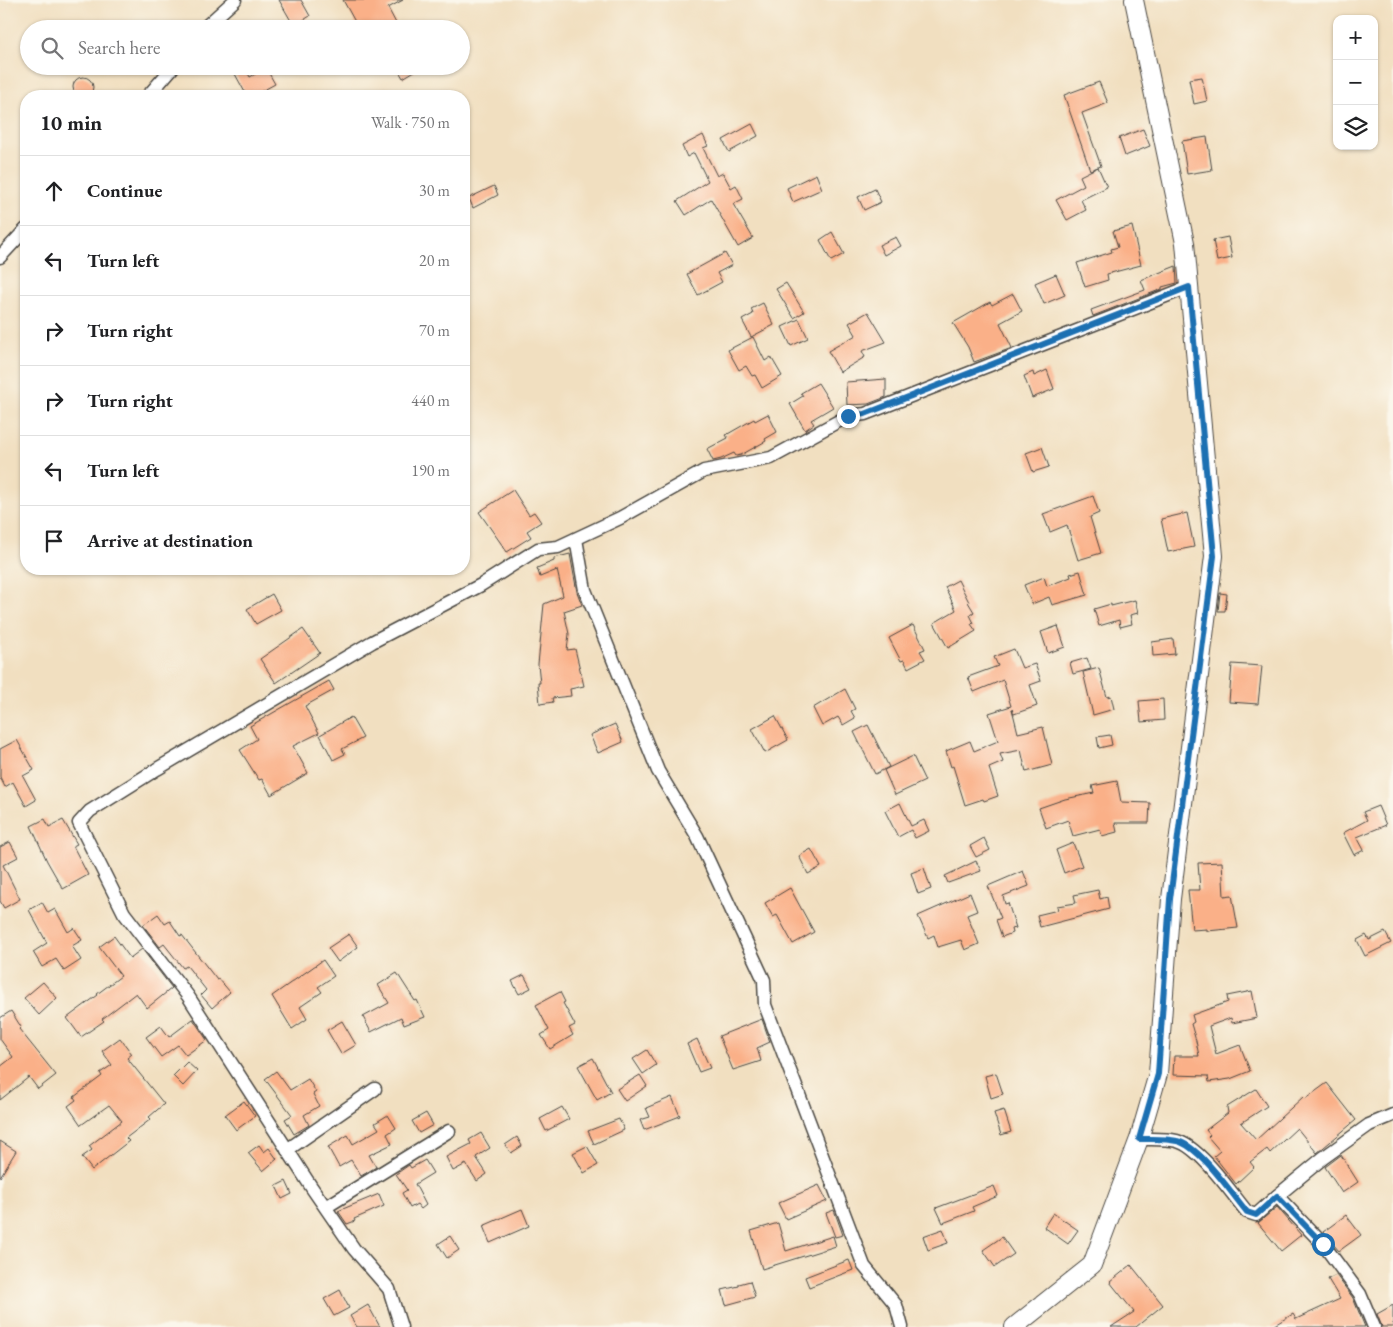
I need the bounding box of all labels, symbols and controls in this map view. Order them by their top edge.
map controls [1333,15,1378,150]
button: + [1333,15,1378,60]
search box [20,20,470,75]
icon: search [38,34,66,62]
text: Search here [78,35,160,60]
button: − [1333,60,1378,105]
button: layers [1333,105,1378,150]
text: 10 min [40,109,102,136]
text: Walk · 750 m [371,112,450,133]
icon: ahead [40,177,68,205]
text: Continue [87,178,162,203]
text: 30 m [419,180,450,201]
icon: left [40,247,68,275]
text: Turn left [87,248,159,273]
text: 20 m [419,250,450,271]
icon: right [40,317,68,345]
text: Turn right [87,318,173,343]
text: 70 m [419,320,450,341]
icon: right [40,387,68,415]
text: Turn right [87,388,173,413]
text: 440 m [411,390,450,411]
route end [837,405,860,428]
icon: left [40,457,68,485]
text: Turn left [87,458,159,483]
text: 190 m [411,460,450,481]
icon: arrive [40,527,68,555]
text: Arrive at destination [87,528,253,553]
route start [1312,1233,1335,1256]

